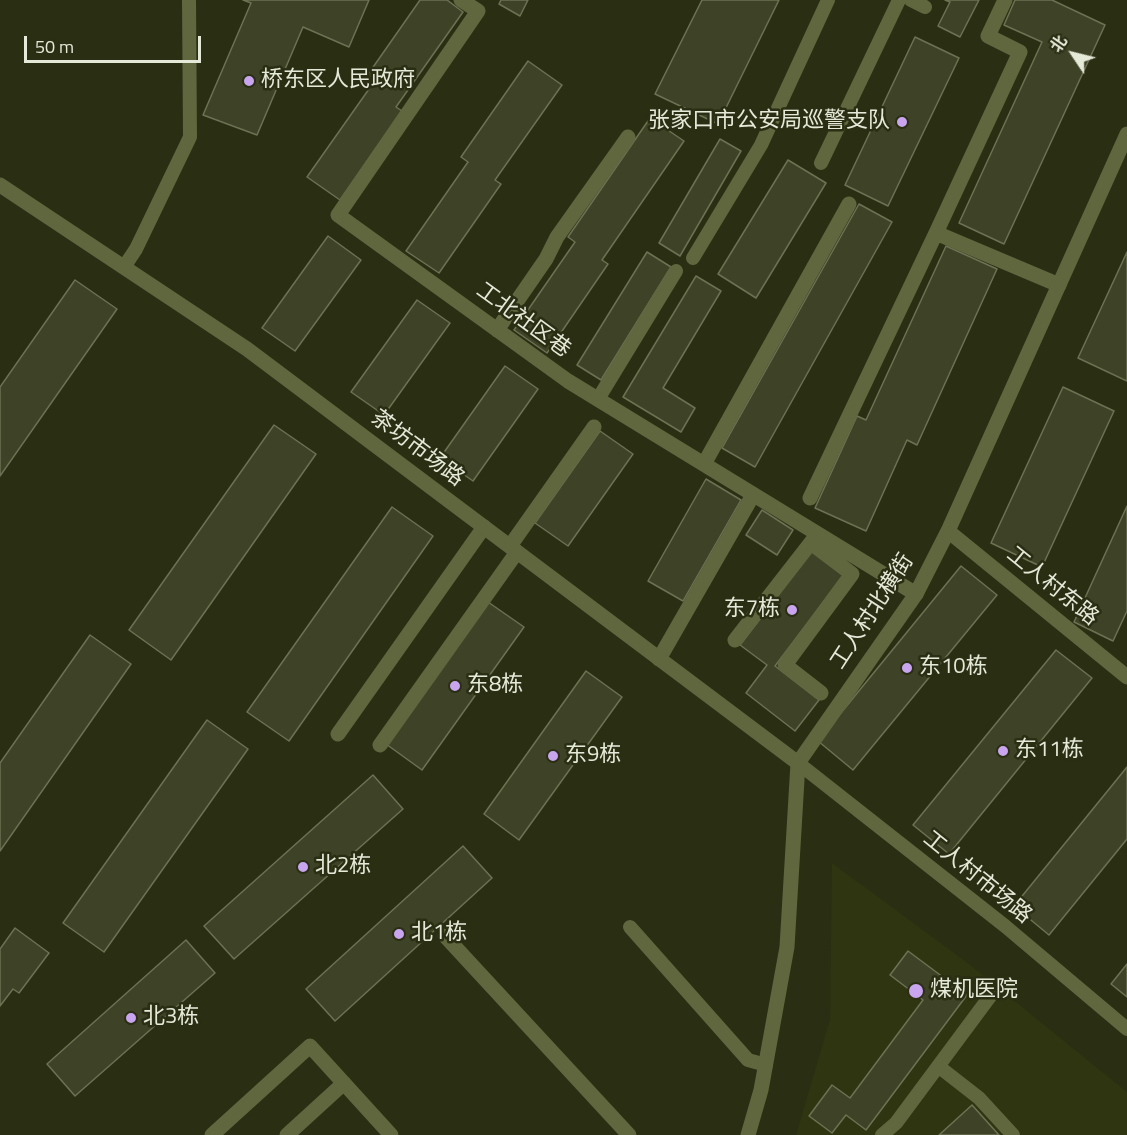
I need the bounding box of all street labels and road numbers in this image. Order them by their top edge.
street label: 工北社区巷 [471,278,575,364]
street label: 茶坊市场路 [365,405,469,493]
street label: 工人村东路 [1001,542,1103,632]
street label: 工人村北横街 [826,549,920,675]
street label: 工人村市场路 [917,826,1037,930]

